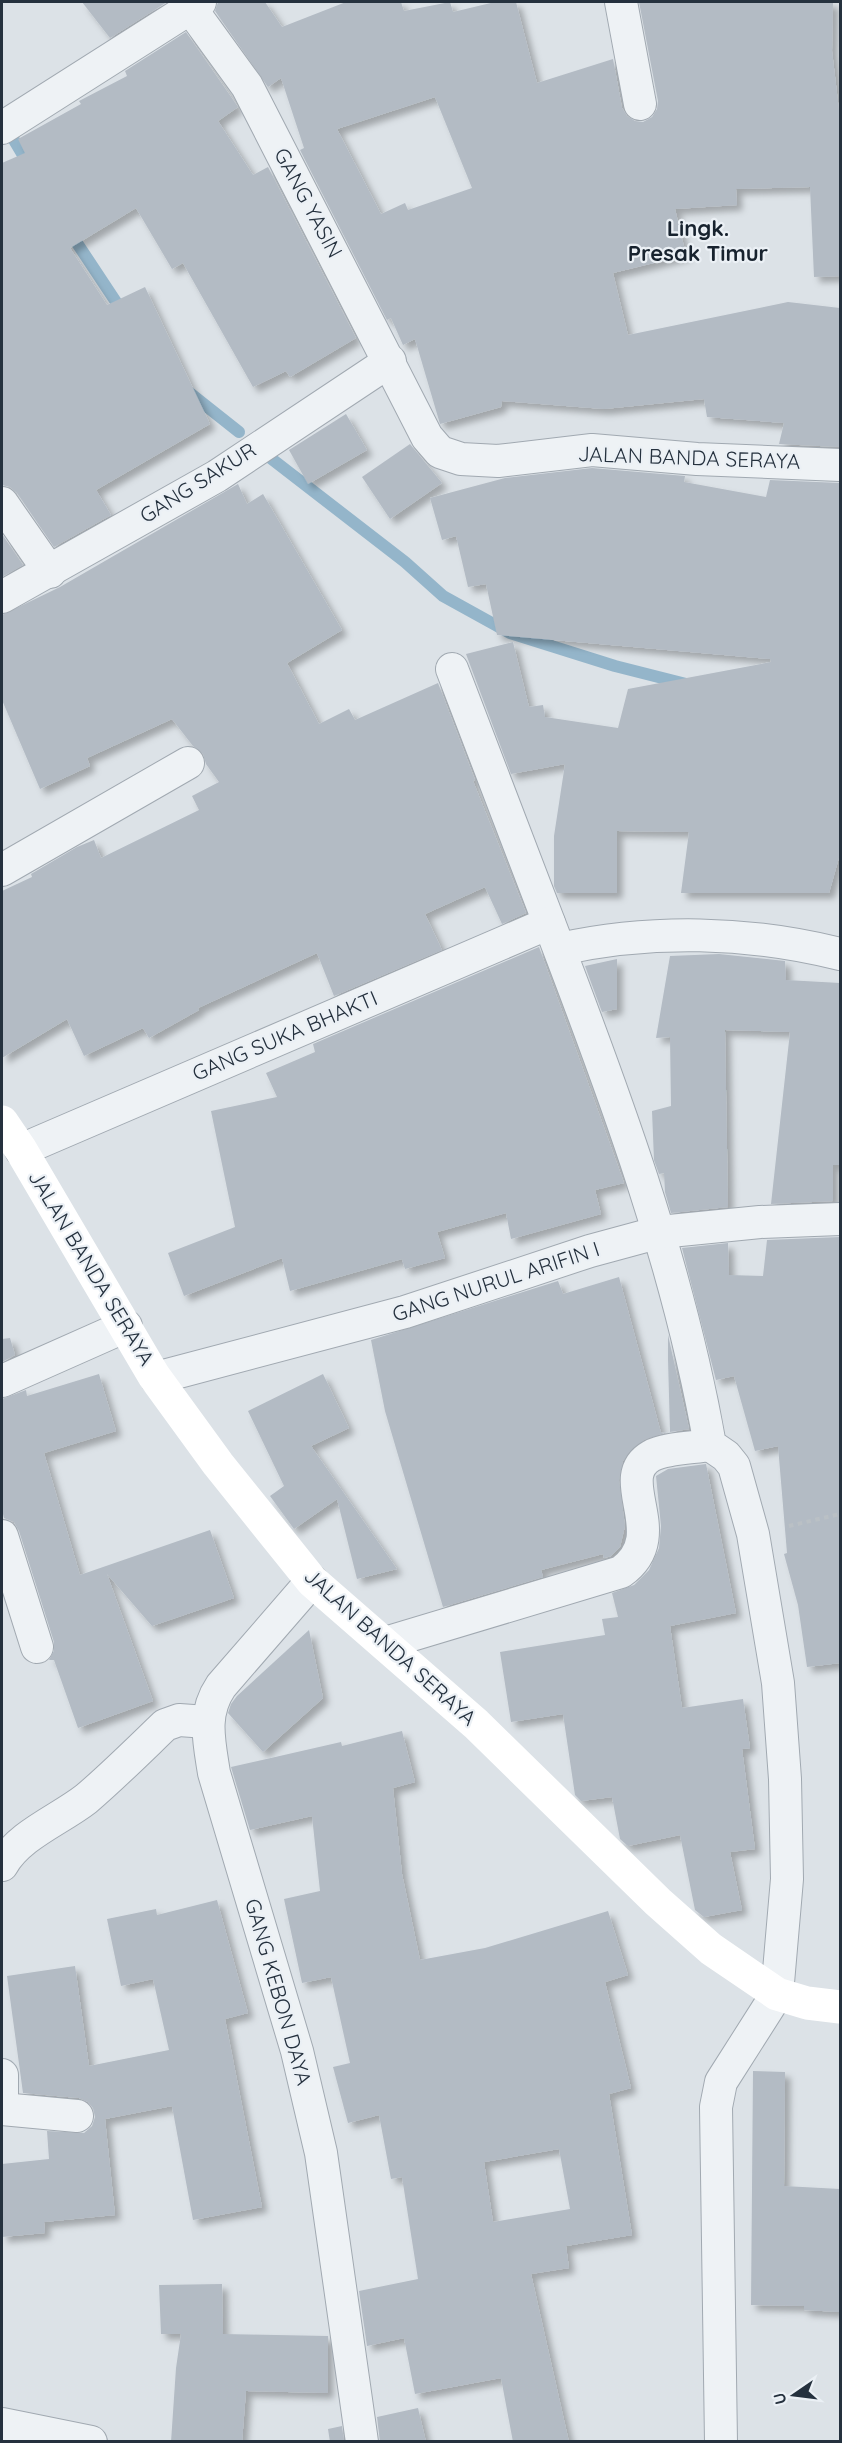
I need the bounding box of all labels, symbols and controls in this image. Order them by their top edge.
street label: GANG YASIN [269,143,349,262]
district label: Lingk. Presak Timur [628,214,769,267]
street label: GANG SAKUR [135,436,260,528]
street label: JALAN BANDA SERAYA [577,440,801,474]
street label: GANG SUKA BHAKTI [188,984,381,1086]
street label: JALAN BANDA SERAYA [23,1165,160,1370]
street label: GANG NURUL ARIFIN I [389,1235,603,1327]
street label: JALAN BANDA SERAYA [299,1562,482,1730]
street label: GANG KEBON DAYA [240,1895,318,2088]
north arrow [764,2365,824,2425]
text: U [768,2391,791,2407]

